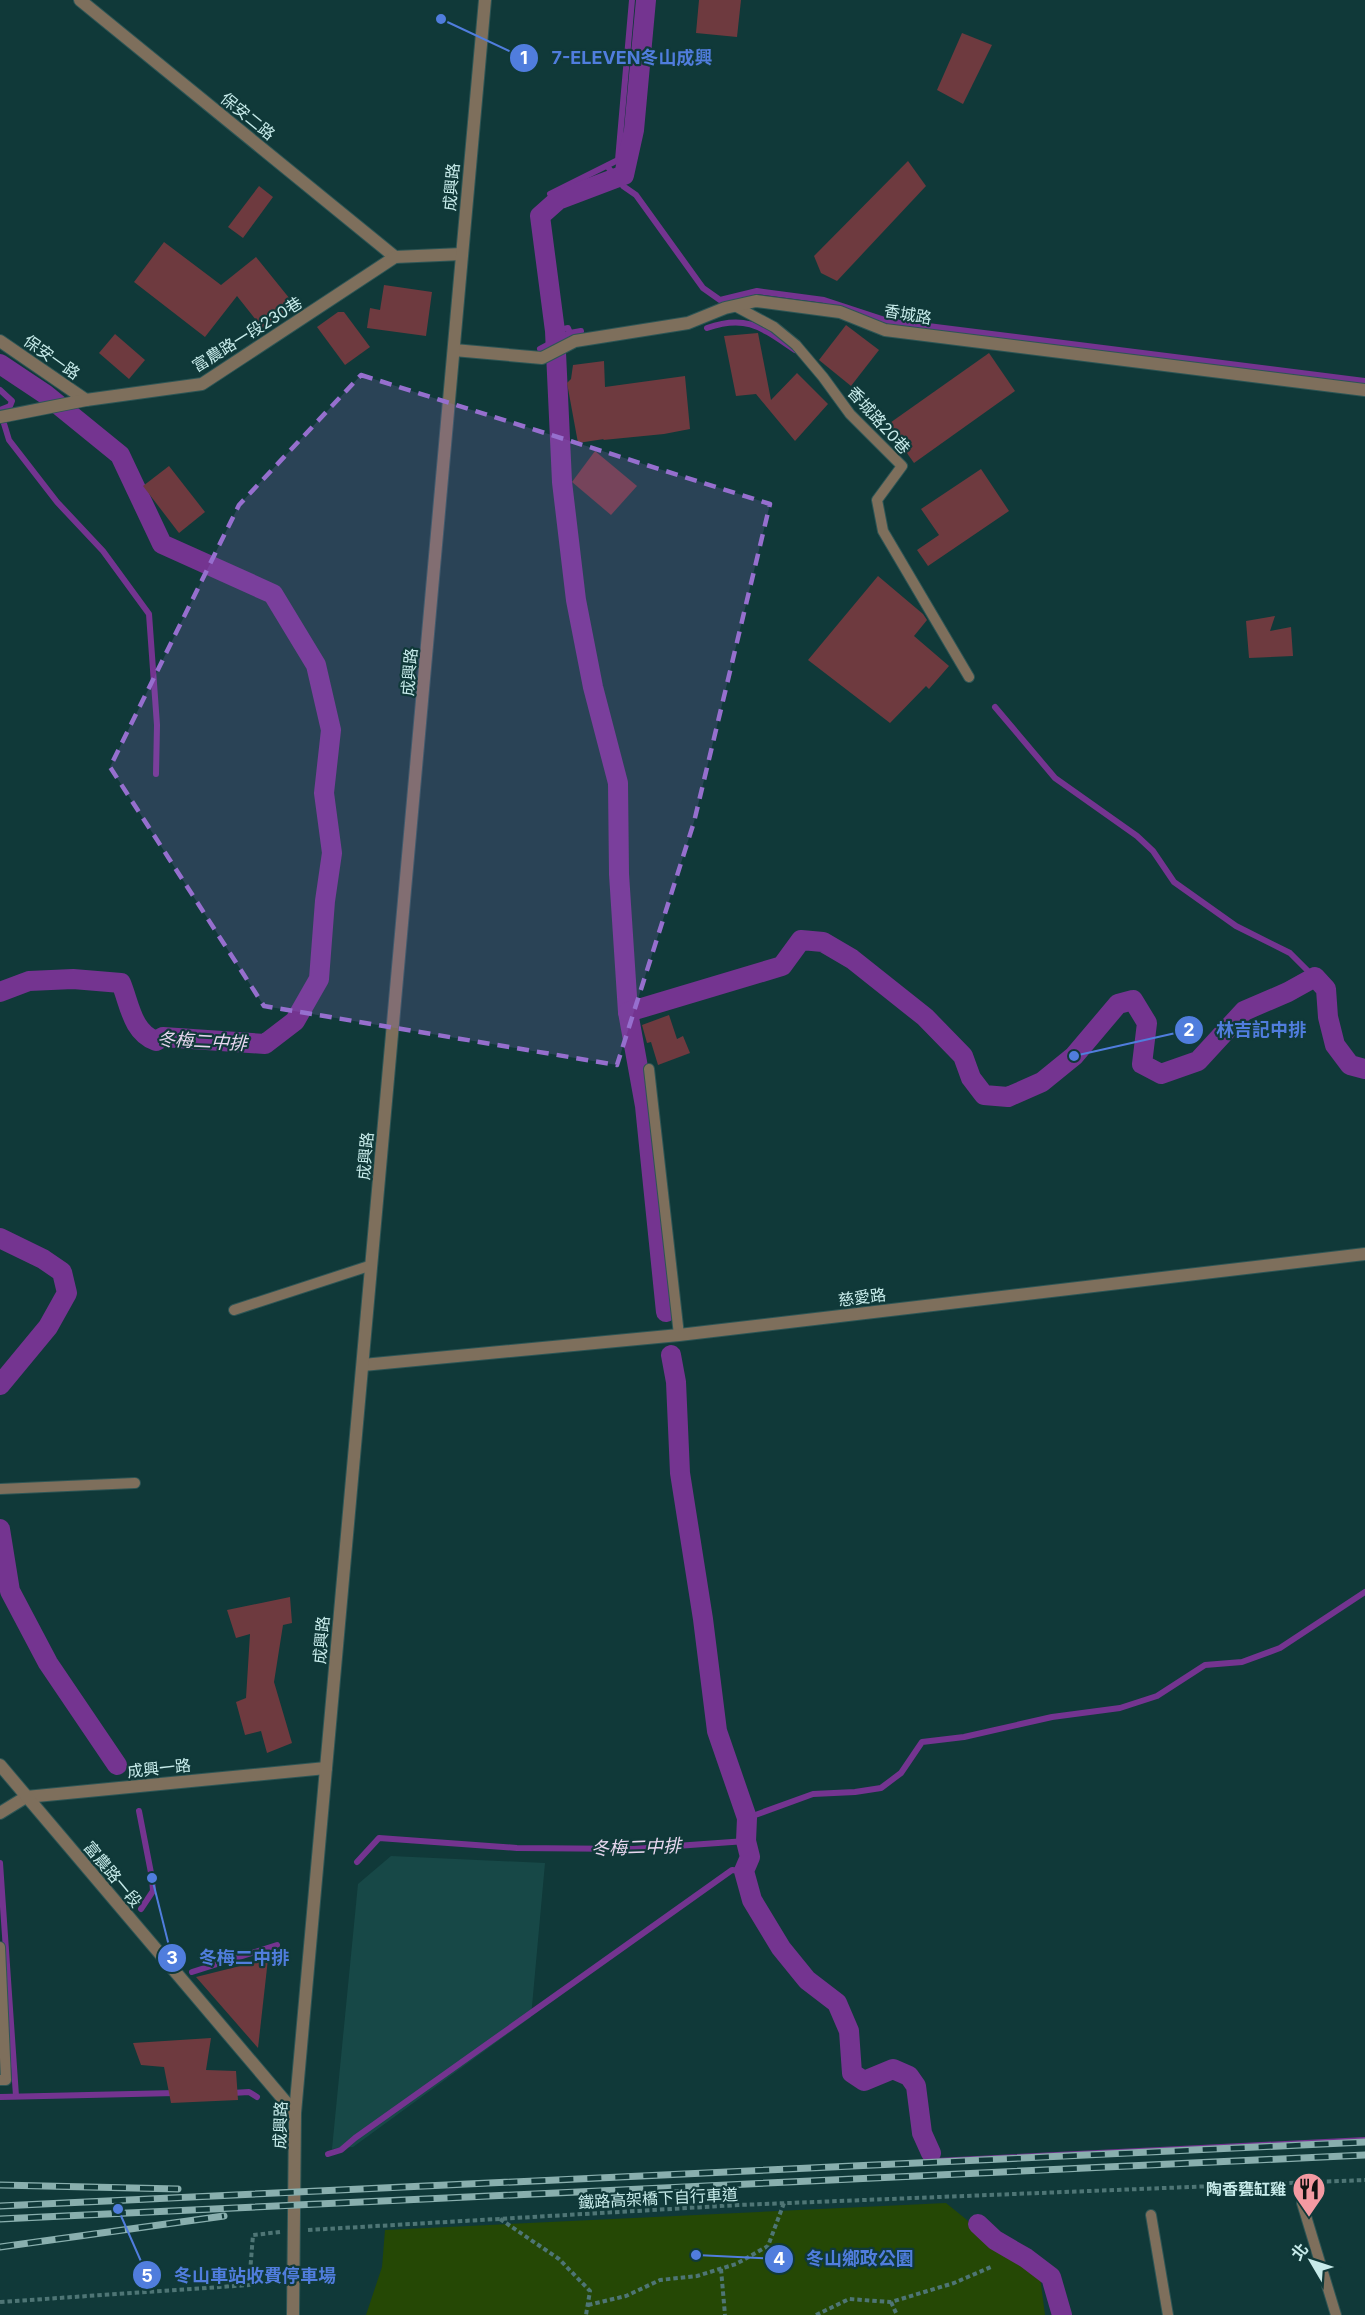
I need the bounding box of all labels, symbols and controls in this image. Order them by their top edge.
callout: 7-ELEVEN冬山成興 [509,40,724,76]
text: 1 [520,47,528,68]
text: 7-ELEVEN冬山成興 [551,47,713,68]
street label: 保安二路 [217,88,279,144]
street label: 成興路 [439,162,463,212]
street label: 富農路一段230巷 [188,292,306,376]
street label: 香城路 [883,300,933,328]
street label: 保安一路 [20,330,84,384]
street label: 香城路20巷 [844,382,914,458]
street label: 成興路 [397,647,421,697]
callout: 林吉記中排 [1174,1012,1318,1048]
text: 2 [1183,1019,1195,1040]
text: 林吉記中排 [1216,1019,1306,1040]
water label: 冬梅二中排 [157,1028,249,1054]
street label: 成興路 [353,1131,377,1181]
street label: 慈愛路 [837,1284,887,1310]
street label: 成興路 [309,1615,333,1665]
street label: 成興一路 [126,1755,192,1781]
water label: 冬梅二中排 [591,1835,683,1859]
street label: 富農路一段 [80,1837,146,1911]
callout: 冬梅二中排 [157,1940,301,1976]
text: 3 [166,1947,178,1968]
text: 冬梅二中排 [199,1947,289,1968]
street label: 成興路 [269,2101,291,2149]
restaurant icon: 陶香甕缸雞 [1291,2171,1327,2218]
place label: 陶香甕缸雞 [1206,2179,1286,2199]
street label: 鐵路高架橋下自行車道 [578,2184,738,2212]
north arrow [1281,2231,1341,2291]
text: 北 [1287,2239,1312,2264]
callout: 冬山鄉政公園 [764,2241,926,2277]
text: 4 [773,2248,785,2269]
text: 冬山鄉政公園 [806,2248,914,2269]
callout: 冬山車站收費停車場 [132,2257,348,2293]
text: 5 [141,2265,153,2286]
text: 冬山車站收費停車場 [174,2265,336,2286]

